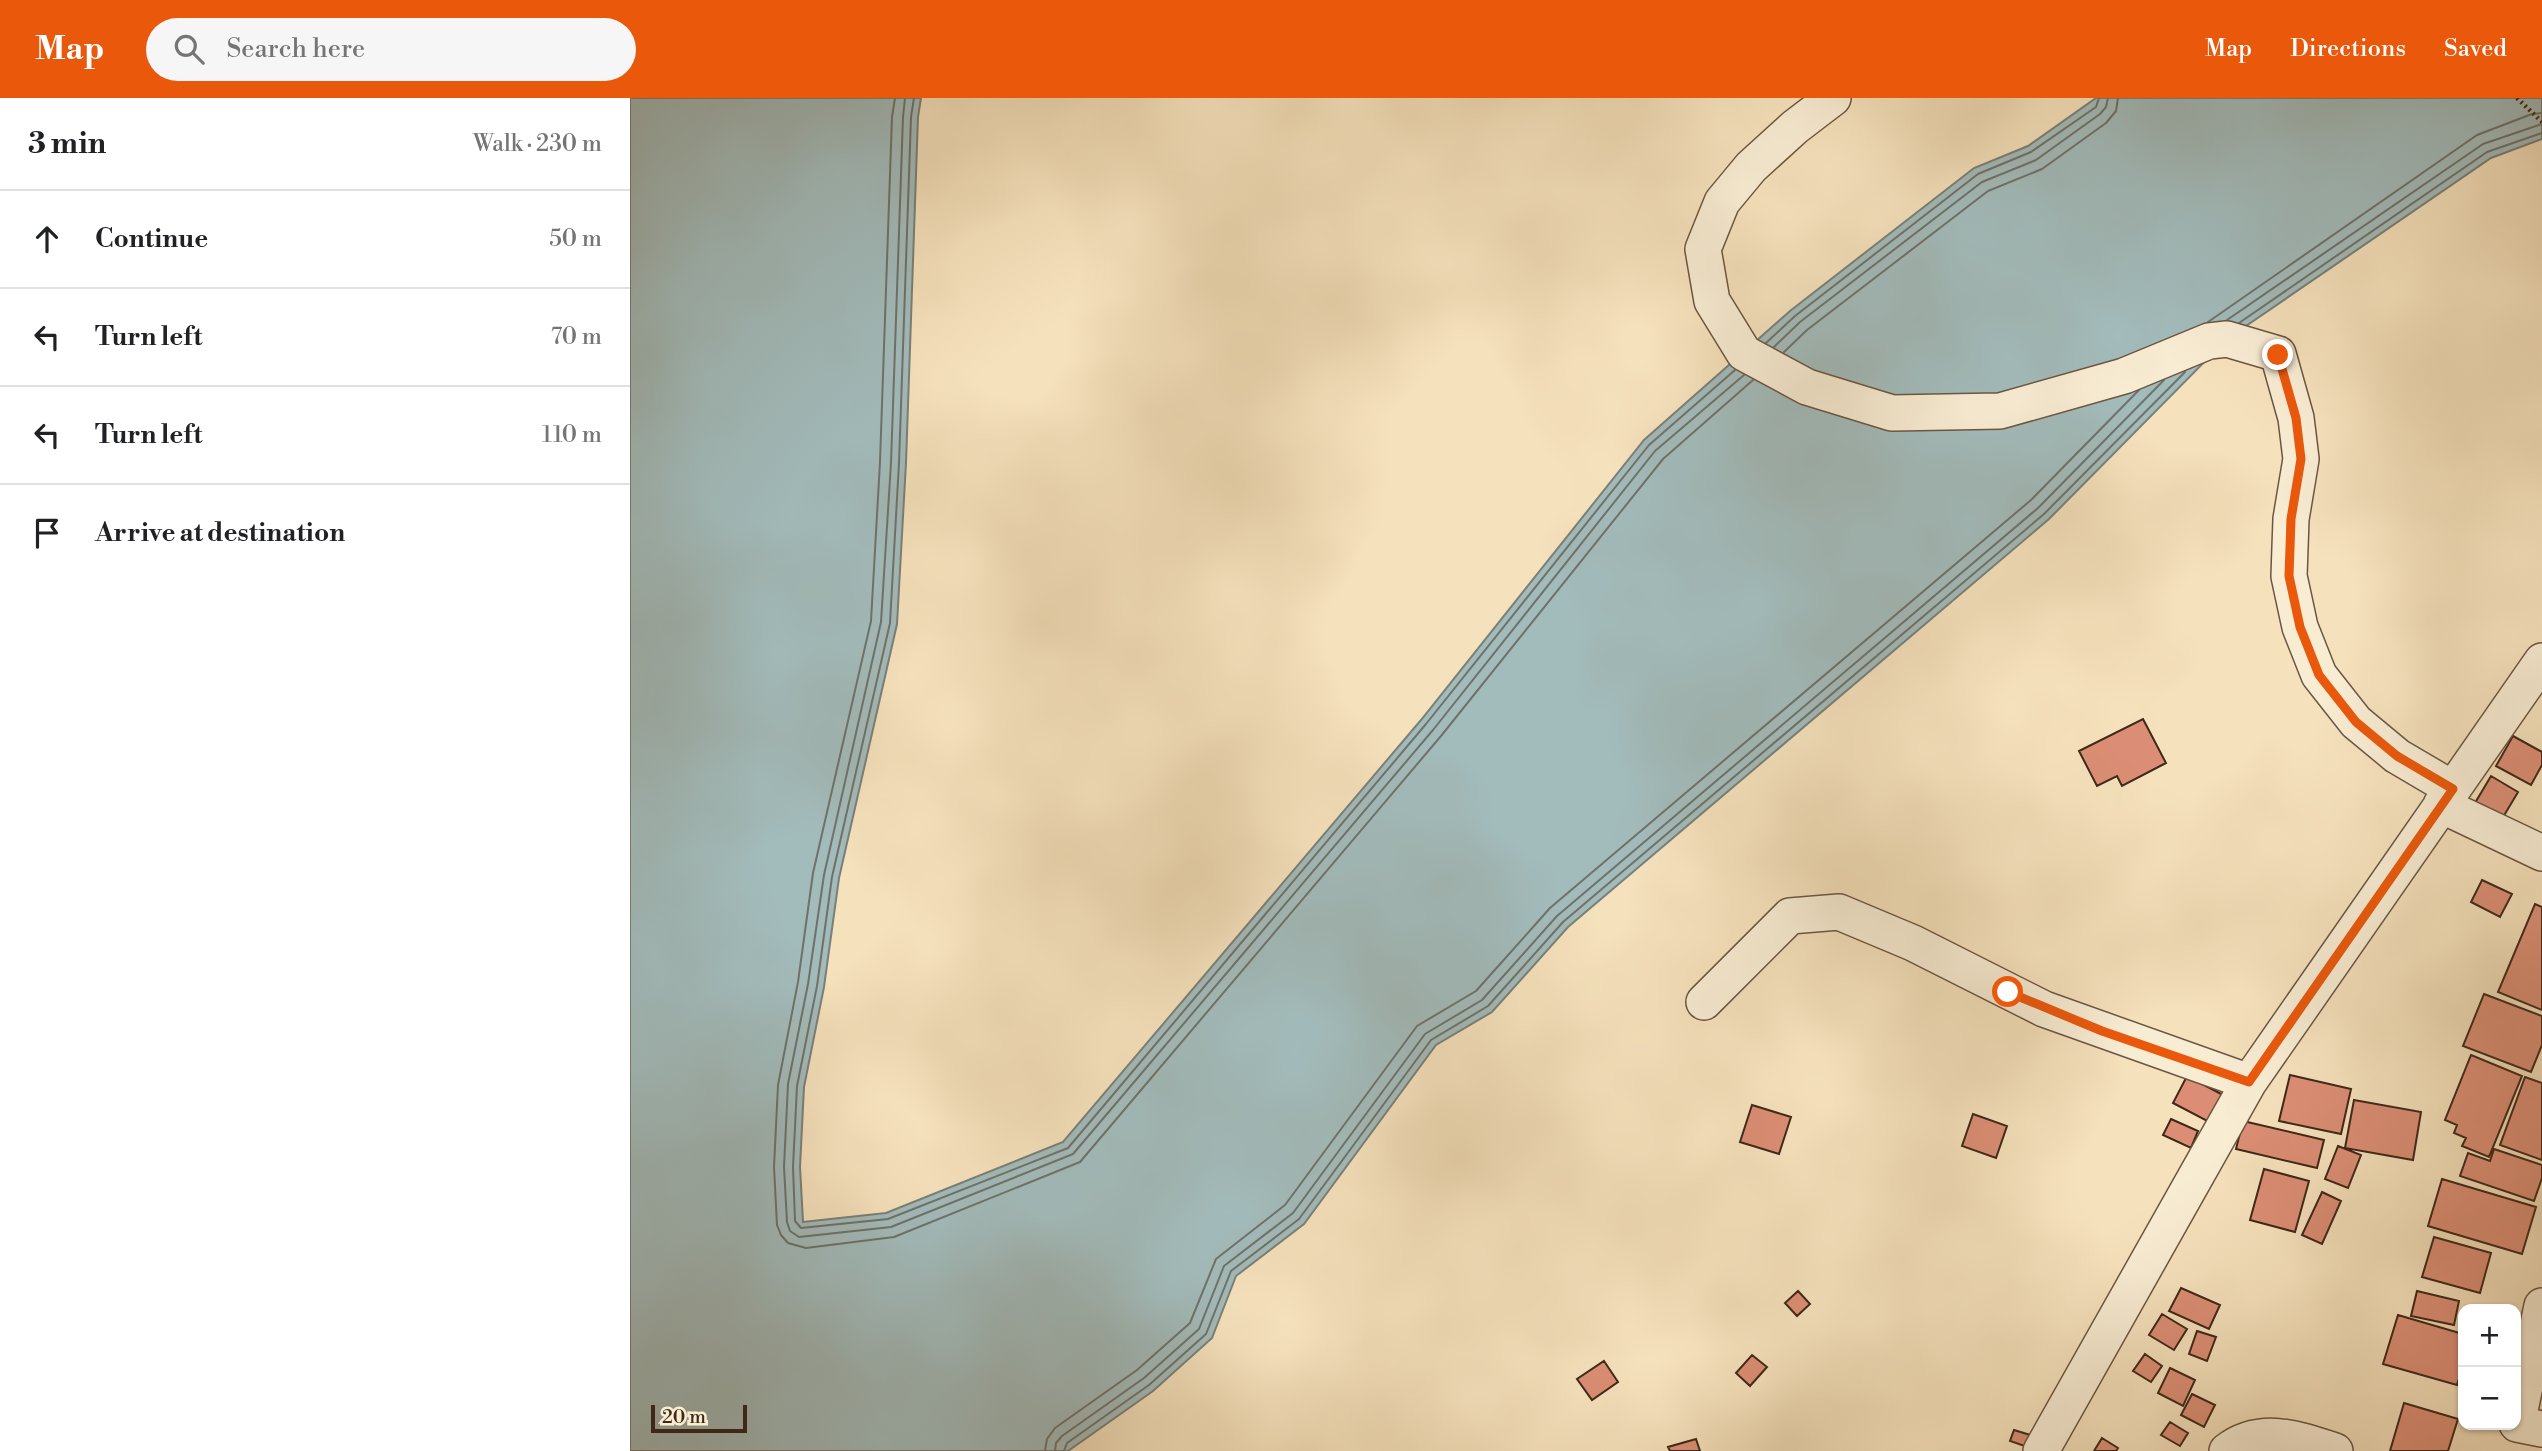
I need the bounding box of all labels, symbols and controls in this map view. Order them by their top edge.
search box [146,18,636,81]
text: Map [35,29,104,70]
icon: search [170,30,208,68]
text: Search here [226,33,365,65]
text: Map [2205,34,2252,64]
text: Directions [2290,34,2406,64]
text: Saved [2444,34,2507,64]
text: 3 min [28,125,106,163]
text: Walk · 230 m [473,130,602,158]
icon: ahead [28,220,66,258]
text: Continue [95,223,208,255]
text: 50 m [549,225,602,253]
icon: left [28,318,66,356]
text: Turn left [95,321,203,353]
text: 70 m [551,323,602,351]
route end [2262,339,2293,370]
icon: left [28,416,66,454]
text: Turn left [95,419,203,451]
text: 110 m [542,421,602,449]
icon: arrive [28,514,66,552]
text: Arrive at destination [95,517,345,549]
route start [1992,976,2023,1007]
map controls [2458,1304,2521,1430]
button: + [2458,1304,2521,1367]
button: − [2458,1367,2521,1430]
scale bar [651,1402,747,1434]
text: 20 m [662,1405,706,1429]

